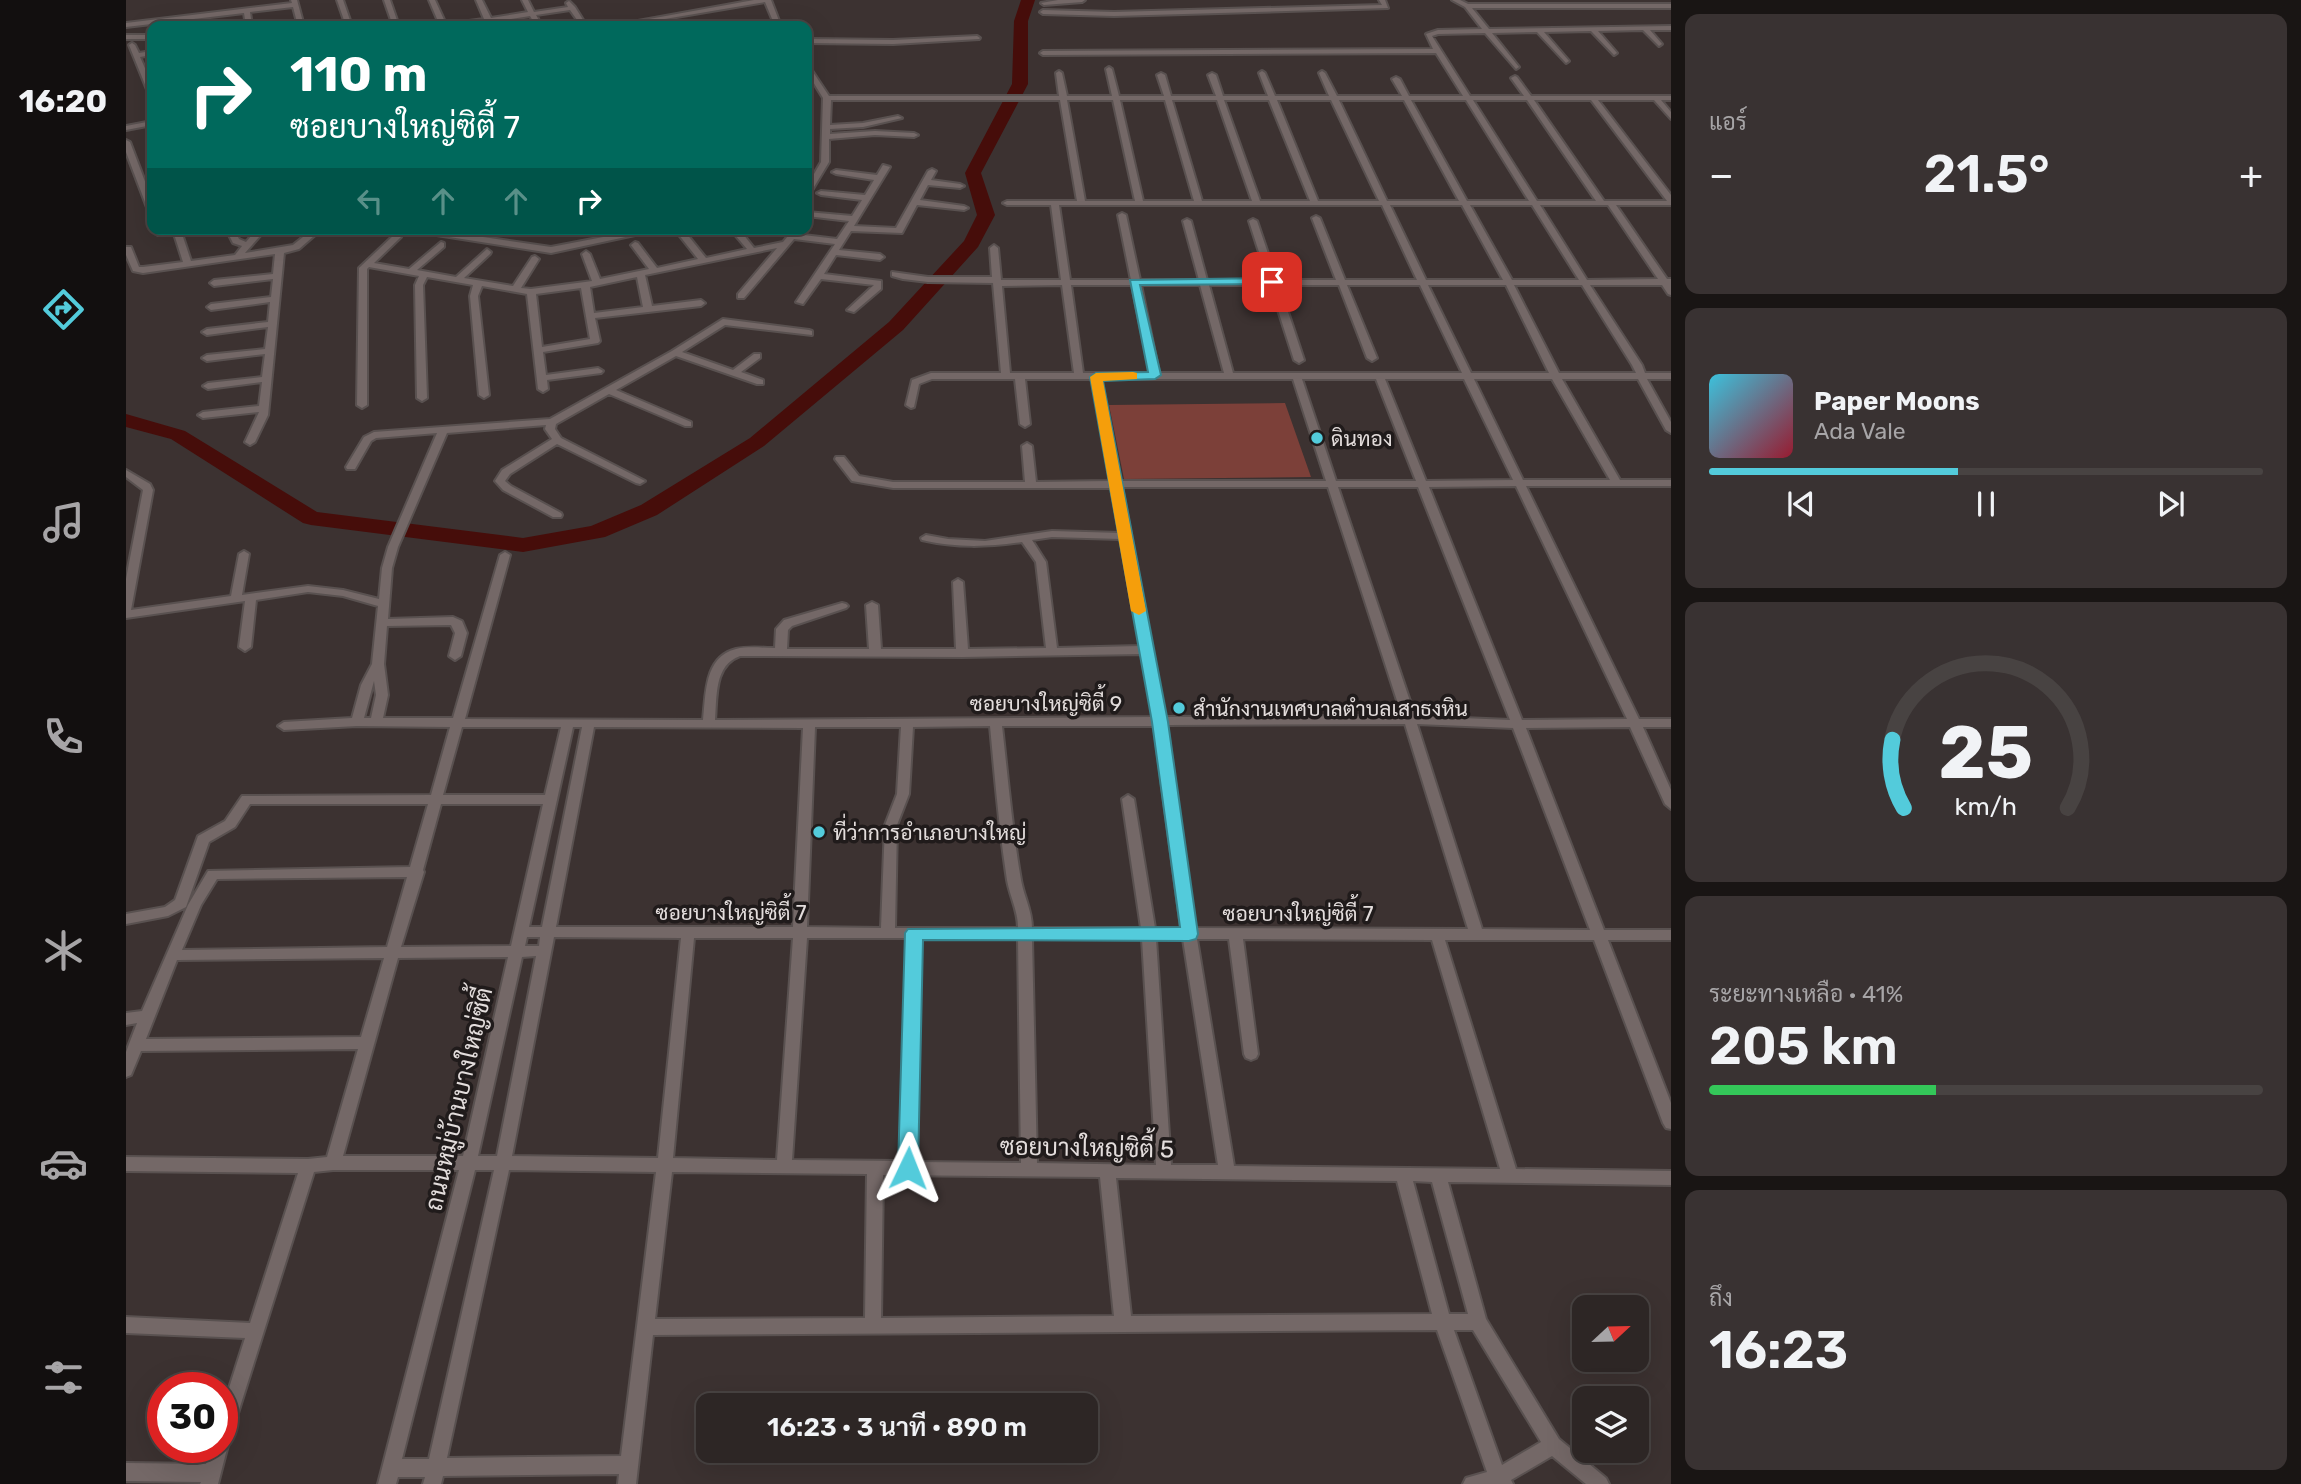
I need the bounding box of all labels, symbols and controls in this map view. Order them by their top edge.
text: 110 m [290,45,427,103]
icon: right [175,49,266,140]
text: 16:20 [19,82,107,120]
text: ซอยบางใหญ่ซิตี้ 7 [290,108,520,146]
text: แอร์ [1709,108,1747,136]
text: 21.5° [1923,143,2050,205]
text: − [1709,152,1734,198]
text: + [2239,152,2263,198]
icon: left [351,182,389,220]
icon: ahead [424,182,462,220]
icon: ahead [497,182,535,220]
icon: right [570,182,608,220]
pin [1242,252,1302,312]
icon: arrive [1253,263,1291,301]
icon: directions [39,285,88,334]
text: Paper Moons [1814,386,1980,417]
text: Ada Vale [1814,417,1906,445]
place label: ดินทอง [1331,426,1392,451]
marker: ดินทอง [1309,430,1325,446]
icon: previous [1782,485,1820,523]
icon: pause [1967,485,2005,523]
icon: next [2152,485,2190,523]
icon: music [39,498,88,547]
street label: ซอยบางใหญ่ซิตี้ 9 [970,684,1122,716]
place label: สำนักงานเทศบาลตำบลเสาธงหิน [1193,696,1468,721]
marker: สำนักงานเทศบาลตำบลเสาธงหิน [1171,700,1187,716]
text: 25 [1939,710,2033,796]
icon: phone [39,712,88,761]
text: km/h [1955,792,2017,821]
place label: ที่ว่าการอำเภอบางใหญ่ [833,813,1026,845]
marker: ที่ว่าการอำเภอบางใหญ่ [811,824,827,840]
street label: ซอยบางใหญ่ซิตี้ 7 [656,893,807,925]
street label: ซอยบางใหญ่ซิตี้ 7 [1223,894,1374,926]
icon: climate [39,926,88,975]
text: ระยะทางเหลือ · 41% [1709,980,1903,1008]
street label: ถนนหมู่บ้านบางใหญ่ซิตี้ [412,981,502,1214]
text: 205 km [1709,1015,1898,1077]
street label: ซอยบางใหญ่ซิตี้ 5 [1000,1124,1175,1164]
position arrow [871,1131,945,1205]
icon: car [39,1139,88,1188]
text: ถึง [1709,1284,1733,1312]
north arrow [1572,1295,1648,1372]
map controls [1572,1295,1649,1463]
text: 16:23 [1709,1319,1848,1381]
icon: filters [39,1353,88,1402]
speed limit sign: 30 [147,1372,238,1463]
button: layers [1572,1386,1649,1463]
text: 16:23 · 3 นาที · 890 m [767,1412,1027,1443]

